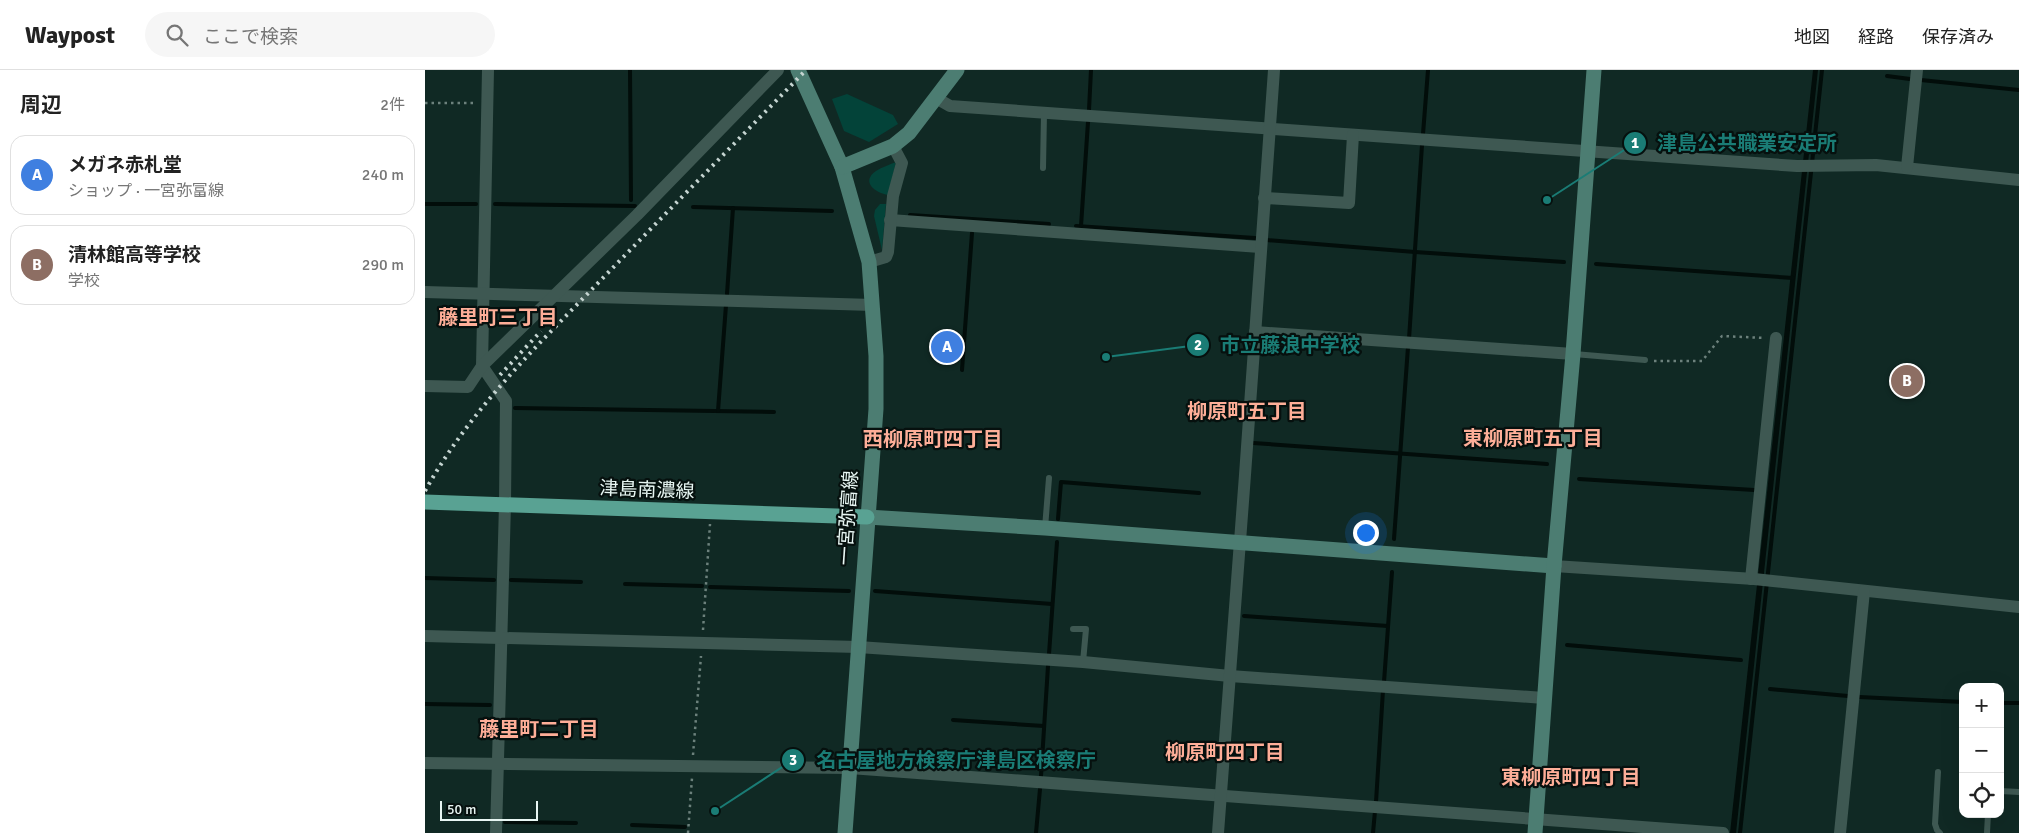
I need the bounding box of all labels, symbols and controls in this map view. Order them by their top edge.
search box [145,12,495,57]
text: Waypost [25,20,115,50]
icon: search [163,21,191,49]
text: ここで検索 [203,25,298,49]
text: 地図 [1794,26,1830,48]
text: 経路 [1858,26,1894,48]
text: 保存済み [1922,26,1994,48]
text: 周辺 [20,92,62,118]
text: 2件 [380,95,405,115]
callout: 津島公共職業安定所 [1622,125,1847,160]
text: 津島公共職業安定所 [1657,131,1837,156]
text: 1 [1631,134,1639,152]
text: メガネ赤札堂 [68,153,182,177]
text: A [32,165,42,185]
text: 240 m [362,165,404,185]
text: ショップ · 一宮弥富線 [68,181,224,201]
text: 清林館高等学校 [68,243,201,267]
text: B [32,255,42,275]
text: 290 m [362,255,404,275]
text: 学校 [68,271,100,291]
district label: 藤里町三丁目 [438,305,558,330]
callout: 市立藤浪中学校 [1185,327,1370,362]
pin: A [931,328,963,366]
text: 市立藤浪中学校 [1220,333,1360,358]
text: 2 [1194,336,1202,354]
pin: B [1891,362,1923,400]
district label: 柳原町五丁目 [1187,399,1307,424]
district label: 東柳原町五丁目 [1463,426,1603,451]
district label: 西柳原町四丁目 [863,427,1003,452]
street label: 一宮弥富線 [833,470,863,566]
street label: 津島南濃線 [599,476,695,504]
your location [1353,520,1379,546]
map controls [1959,683,2004,818]
button: + [1959,683,2004,728]
district label: 藤里町二丁目 [479,717,599,742]
button: − [1959,728,2004,773]
district label: 柳原町四丁目 [1165,740,1285,765]
callout: 名古屋地方検察庁津島区検察庁 [781,742,1106,777]
text: 名古屋地方検察庁津島区検察庁 [816,748,1096,773]
text: 3 [789,751,797,769]
district label: 東柳原町四丁目 [1501,765,1641,790]
button: locate [1959,773,2004,818]
scale bar [440,798,537,821]
text: 50 m [447,801,476,818]

